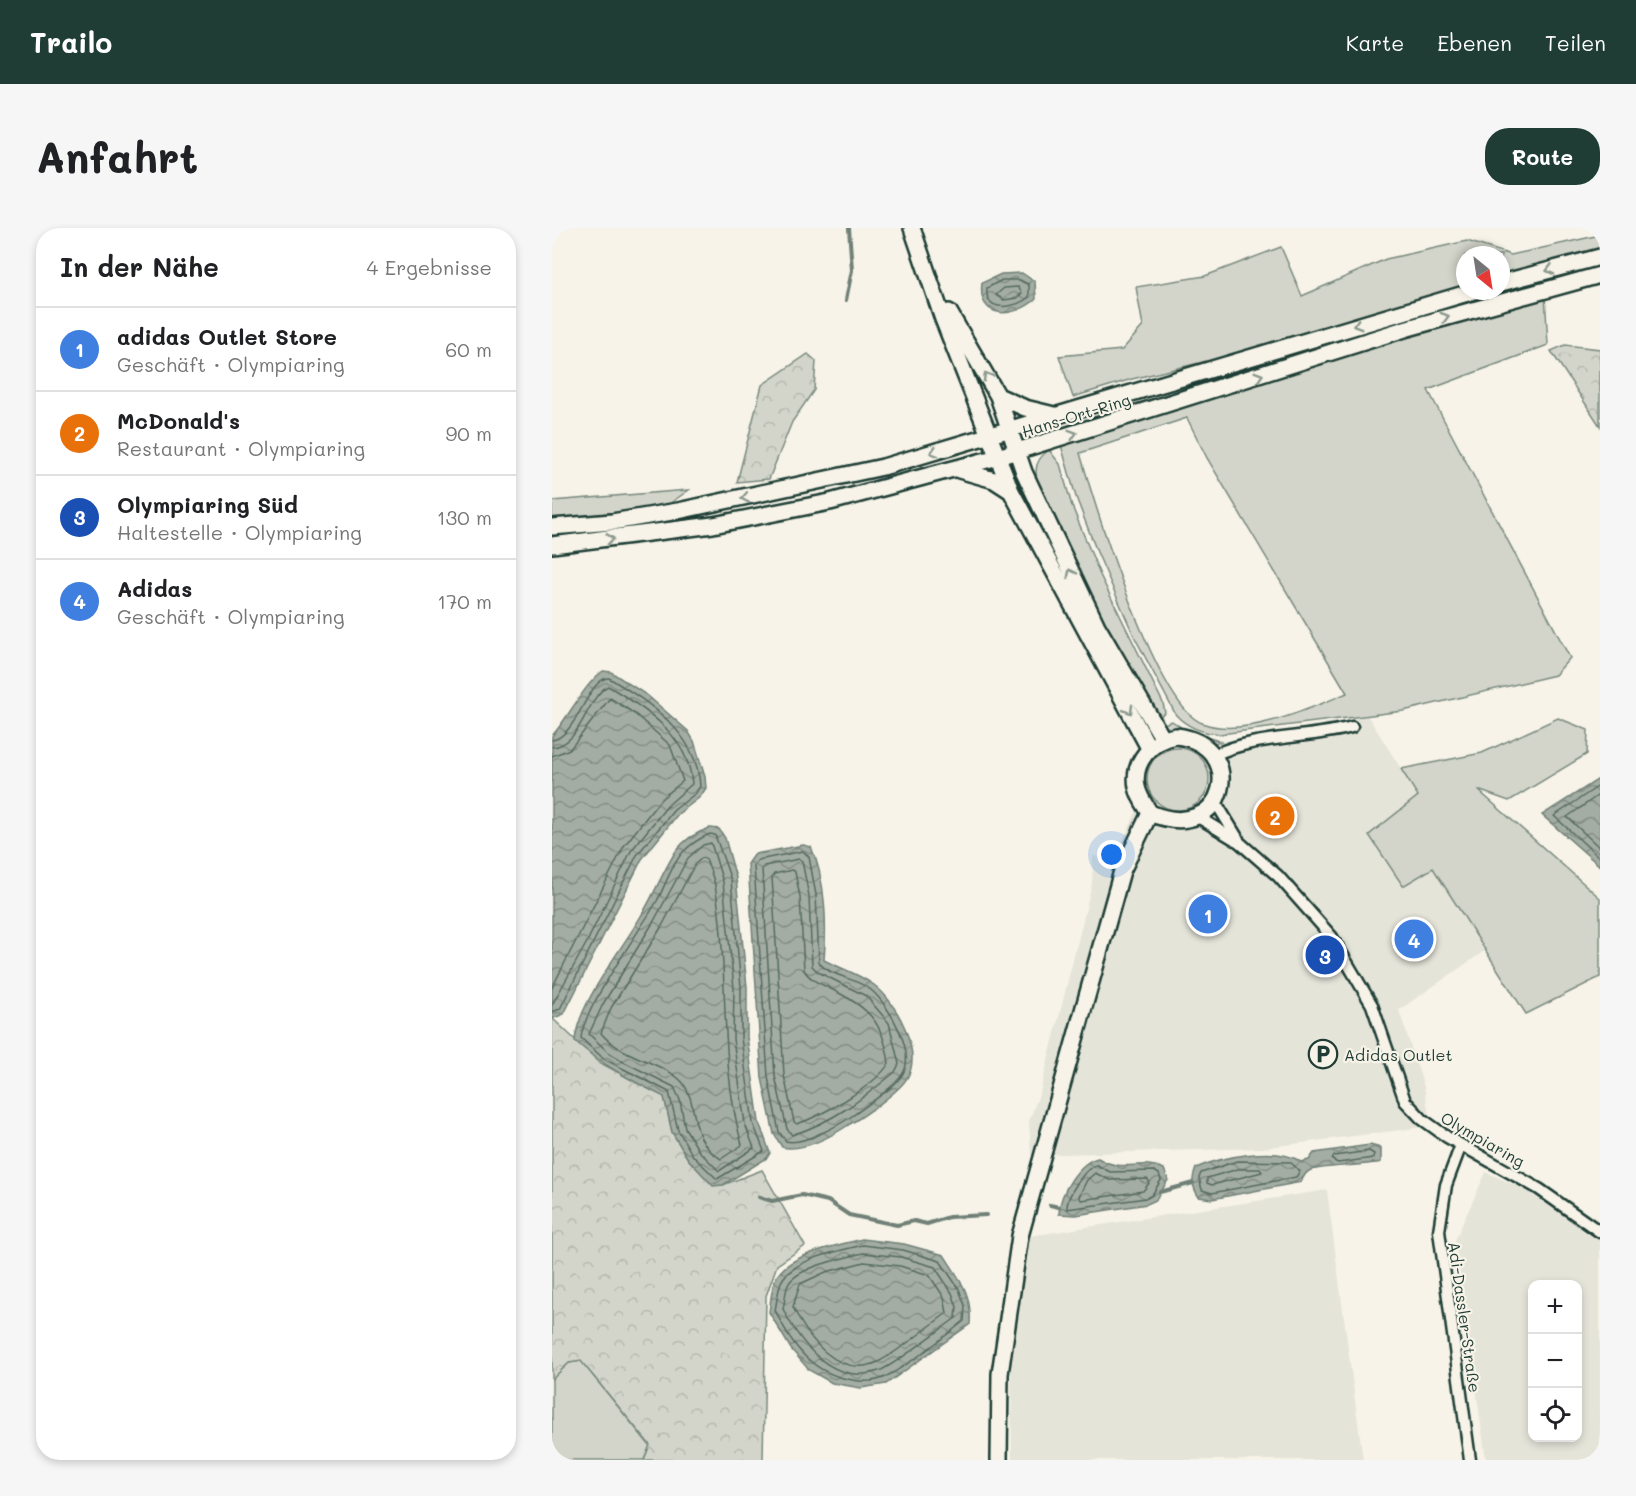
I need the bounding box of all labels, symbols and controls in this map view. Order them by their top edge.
text: Trailo [30,24,112,60]
text: Karte [1346,29,1404,56]
text: Ebenen [1437,29,1512,56]
text: Teilen [1545,29,1606,56]
button: Route [1485,128,1600,185]
text: Anfahrt [36,129,198,184]
north arrow [1456,246,1510,300]
text: In der Nähe [60,250,219,284]
text: 4 Ergebnisse [367,254,492,280]
one-way arrow [1546,263,1556,275]
one-way arrow [1440,312,1450,324]
one-way arrow [1352,318,1363,330]
text: adidas Outlet Store [117,322,337,351]
text: 1 [75,336,84,362]
text: 60 m [445,336,492,362]
text: Geschäft · Olympiaring [117,351,345,377]
one-way arrow [1254,371,1264,383]
one-way arrow [983,372,994,383]
street label: Hans-Ort-Ring [1019,389,1133,441]
text: McDonald's [117,406,240,435]
text: 2 [74,420,85,446]
text: 90 m [446,420,492,446]
one-way arrow [1067,429,1078,441]
text: Restaurant · Olympiaring [117,435,365,461]
one-way arrow [929,445,940,457]
text: Olympiaring Süd [117,490,298,519]
one-way arrow [740,491,750,504]
text: 3 [74,504,86,530]
text: 130 m [437,504,492,530]
text: Haltestelle · Olympiaring [117,519,362,545]
one-way arrow [606,533,615,546]
one-way arrow [1067,569,1079,580]
text: Adidas [117,574,192,603]
text: 4 [73,588,86,614]
text: 170 m [437,588,492,614]
text: Geschäft · Olympiaring [117,603,345,629]
one-way arrow [1122,704,1133,714]
pin: 2 [1256,794,1294,838]
your location [1097,840,1126,869]
pin: 1 [1188,892,1228,936]
pin: 4 [1394,916,1434,962]
pin: 3 [1306,932,1344,978]
parking icon: Adidas Outlet [1307,1038,1339,1070]
place label: Adidas Outlet [1344,1044,1453,1065]
street label: Olympiaring [1437,1107,1529,1171]
street label: Adi-Dassler-Straße [1444,1240,1486,1394]
map controls [1528,1280,1582,1442]
button: + [1528,1280,1582,1334]
button: − [1528,1334,1582,1388]
button: locate [1528,1388,1582,1442]

